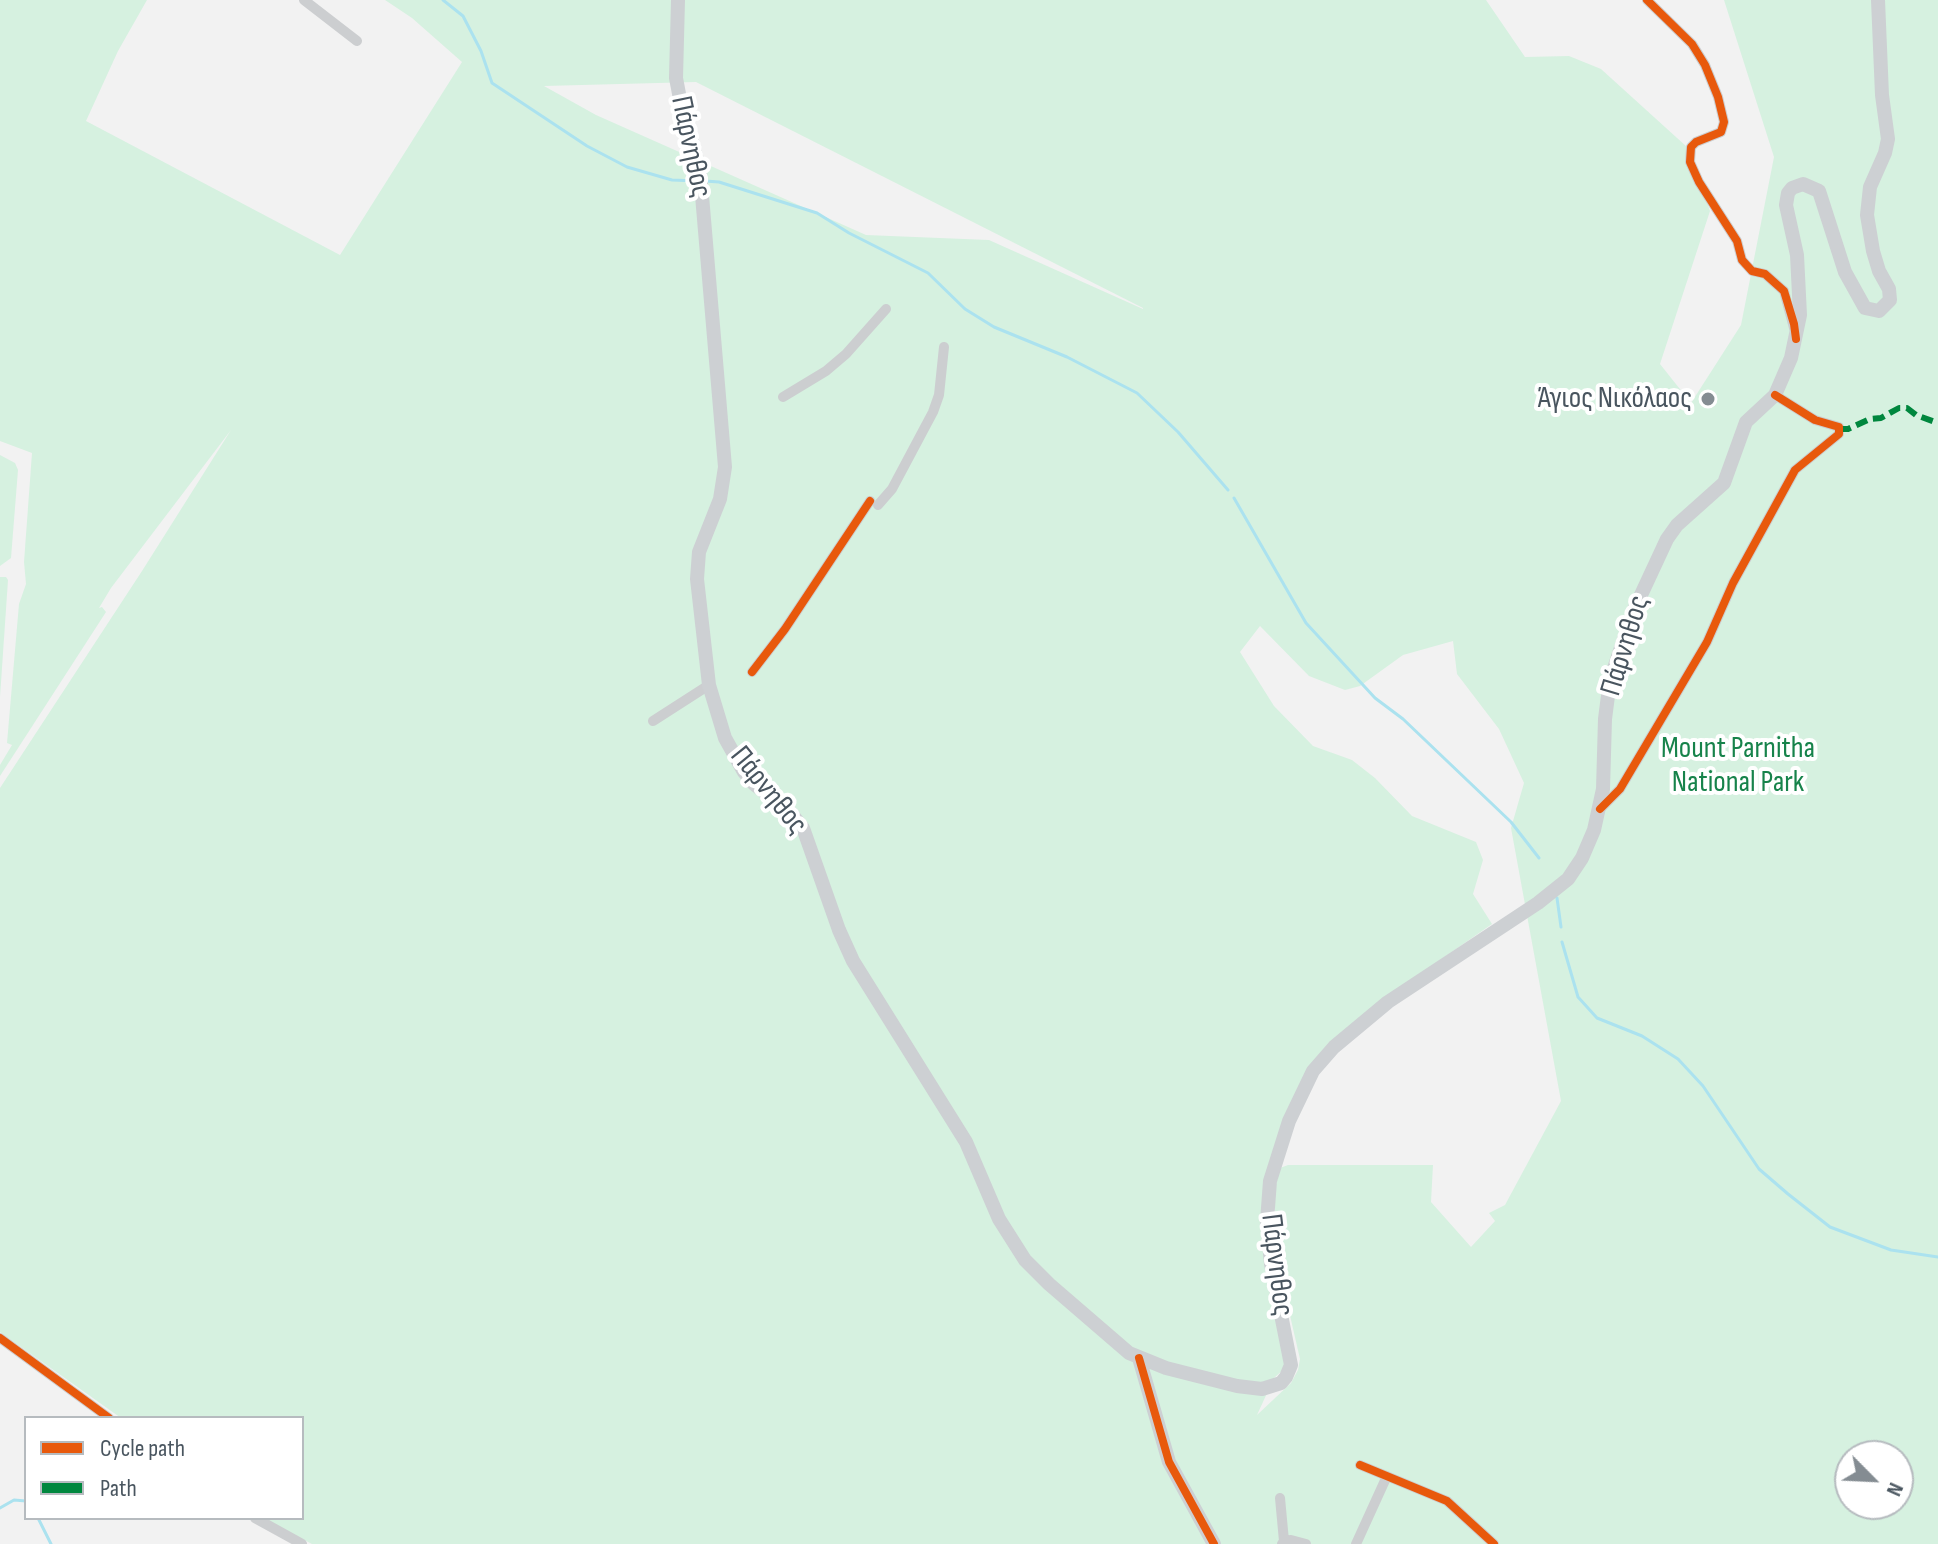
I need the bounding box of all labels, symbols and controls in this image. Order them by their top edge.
street label: Πάρνηθος [662,93,718,201]
place label: Άγιος Νικόλαος [1538,381,1692,417]
marker: Άγιος Νικόλαος [1699,390,1717,408]
street label: Πάρνηθος [1594,592,1658,700]
park label: Mount Parnitha National Park [1661,731,1815,802]
street label: Πάρνηθος [722,740,814,842]
street label: Πάρνηθος [1252,1212,1300,1318]
legend [24,1416,304,1520]
text: Cycle path [100,1434,185,1463]
north arrow [1834,1440,1914,1520]
text: Path [100,1474,137,1503]
text: N [1880,1478,1909,1500]

